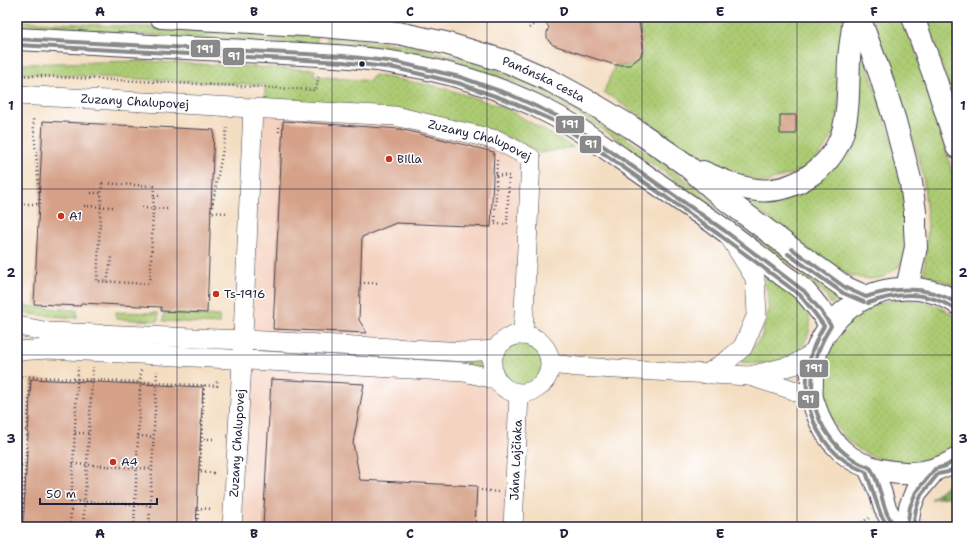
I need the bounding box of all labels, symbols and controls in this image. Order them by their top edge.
text: A [95,3,105,20]
text: B [250,3,258,20]
text: C [406,3,414,20]
text: D [559,3,569,20]
text: E [716,3,725,20]
text: F [870,3,878,20]
line badge: 191 [190,39,221,58]
text: 191 [196,42,214,57]
line badge: 91 [222,47,245,66]
text: 91 [228,49,240,64]
street label: Panónska cesta [500,53,588,106]
unlabelled marker [357,59,367,69]
street label: Zuzany Chalupovej [80,91,189,113]
text: 1 [8,97,14,114]
text: 1 [960,97,966,114]
line badge: 191 [555,115,585,134]
street label: Zuzany Chalupovej [427,116,534,165]
text: 191 [561,117,579,132]
line badge: 91 [579,135,602,154]
text: 91 [585,137,597,152]
place label: Billa [397,151,423,167]
marker: Billa [384,154,394,164]
place label: A1 [69,208,82,224]
marker: A1 [56,211,66,221]
text: 2 [6,264,16,281]
text: 2 [958,264,968,281]
place label: Ts-1916 [224,286,265,302]
marker: Ts-1916 [211,289,221,299]
line badge: 191 [799,359,829,378]
text: 191 [805,361,823,376]
street label: Zuzany Chalupovej [226,389,248,498]
line badge: 91 [797,390,820,409]
text: 91 [802,392,814,407]
street label: Jána Lajčiaka [506,419,526,501]
text: 3 [6,430,16,447]
text: 3 [958,430,968,447]
place label: A4 [121,454,138,470]
marker: A4 [108,457,118,467]
scale bar [40,480,157,506]
text: 50 m [46,486,76,502]
text: A [95,525,105,542]
text: B [250,525,258,542]
text: C [406,525,414,542]
text: D [559,525,569,542]
text: E [716,525,725,542]
text: F [870,525,878,542]

